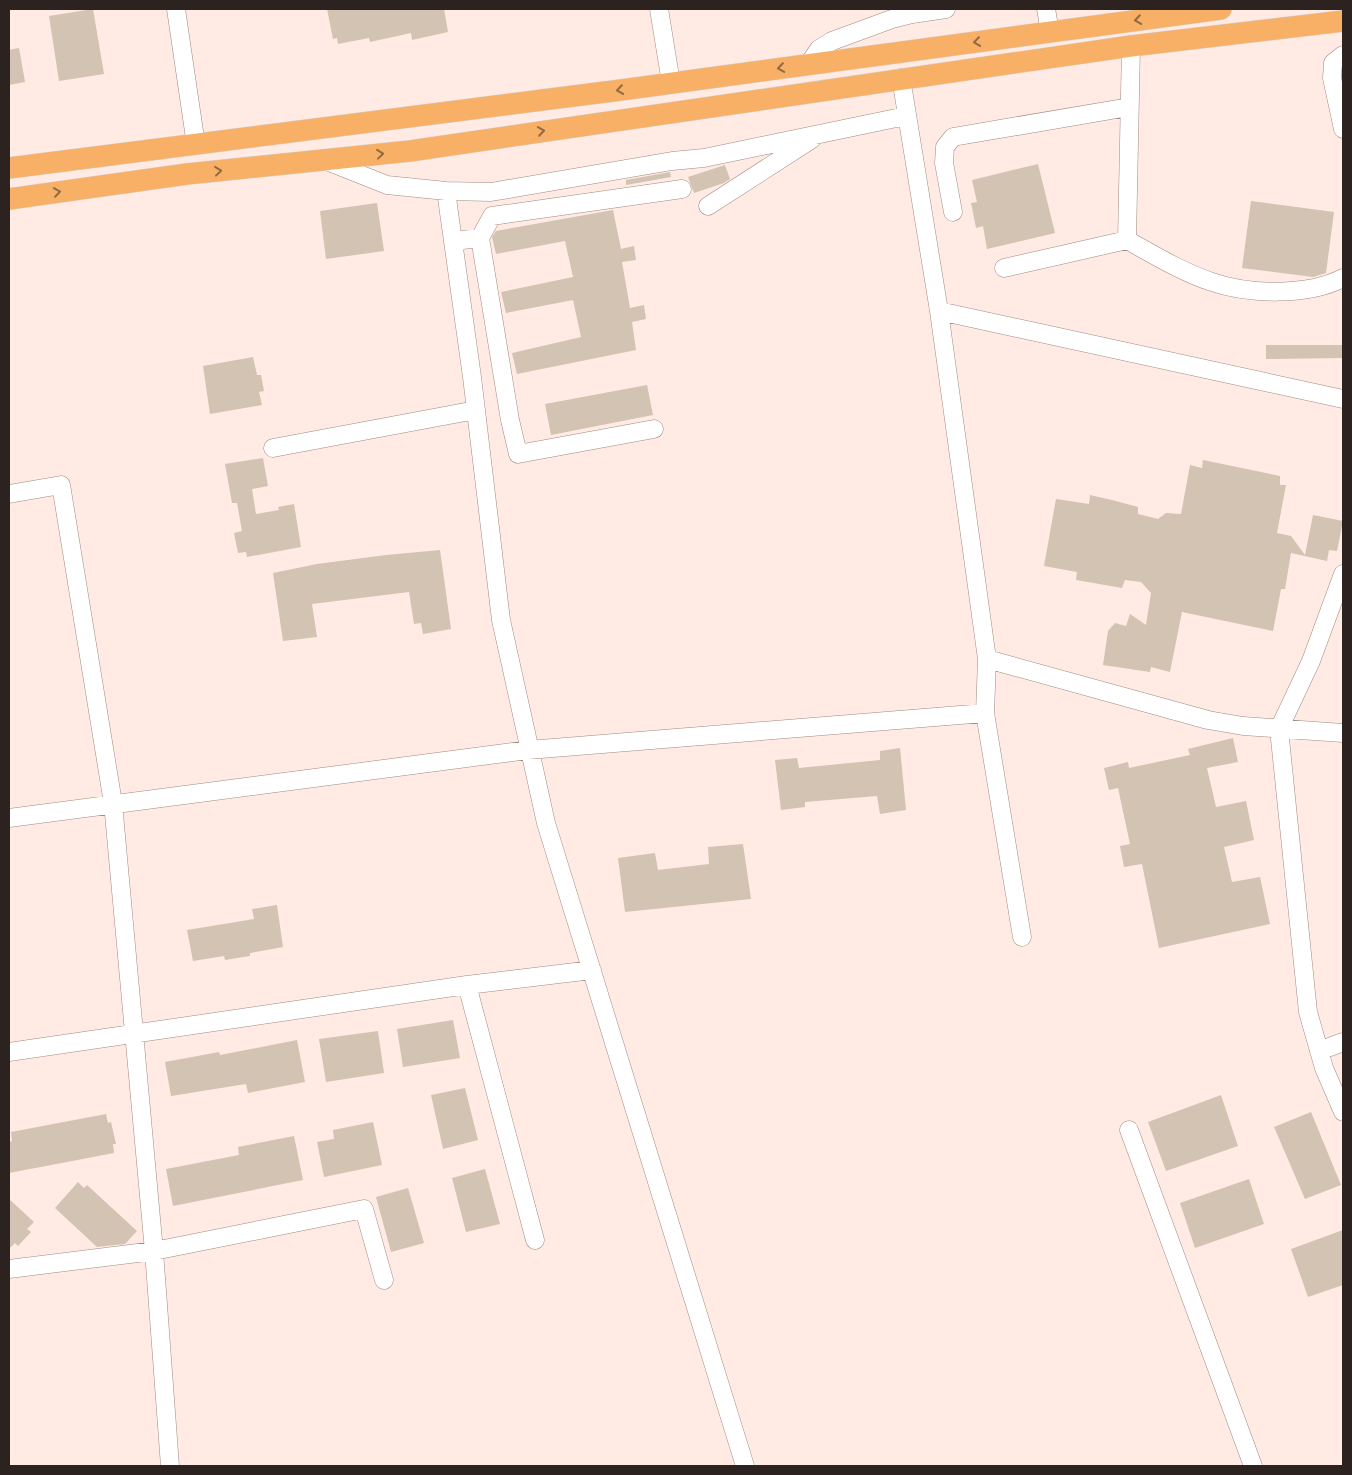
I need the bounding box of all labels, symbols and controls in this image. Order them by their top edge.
one-way arrow [1134,14,1142,25]
one-way arrow [973,36,981,46]
one-way arrow [777,62,785,73]
one-way arrow [616,84,624,95]
one-way arrow [536,127,545,137]
one-way arrow [376,149,384,160]
one-way arrow [214,166,222,177]
one-way arrow [53,187,61,198]

